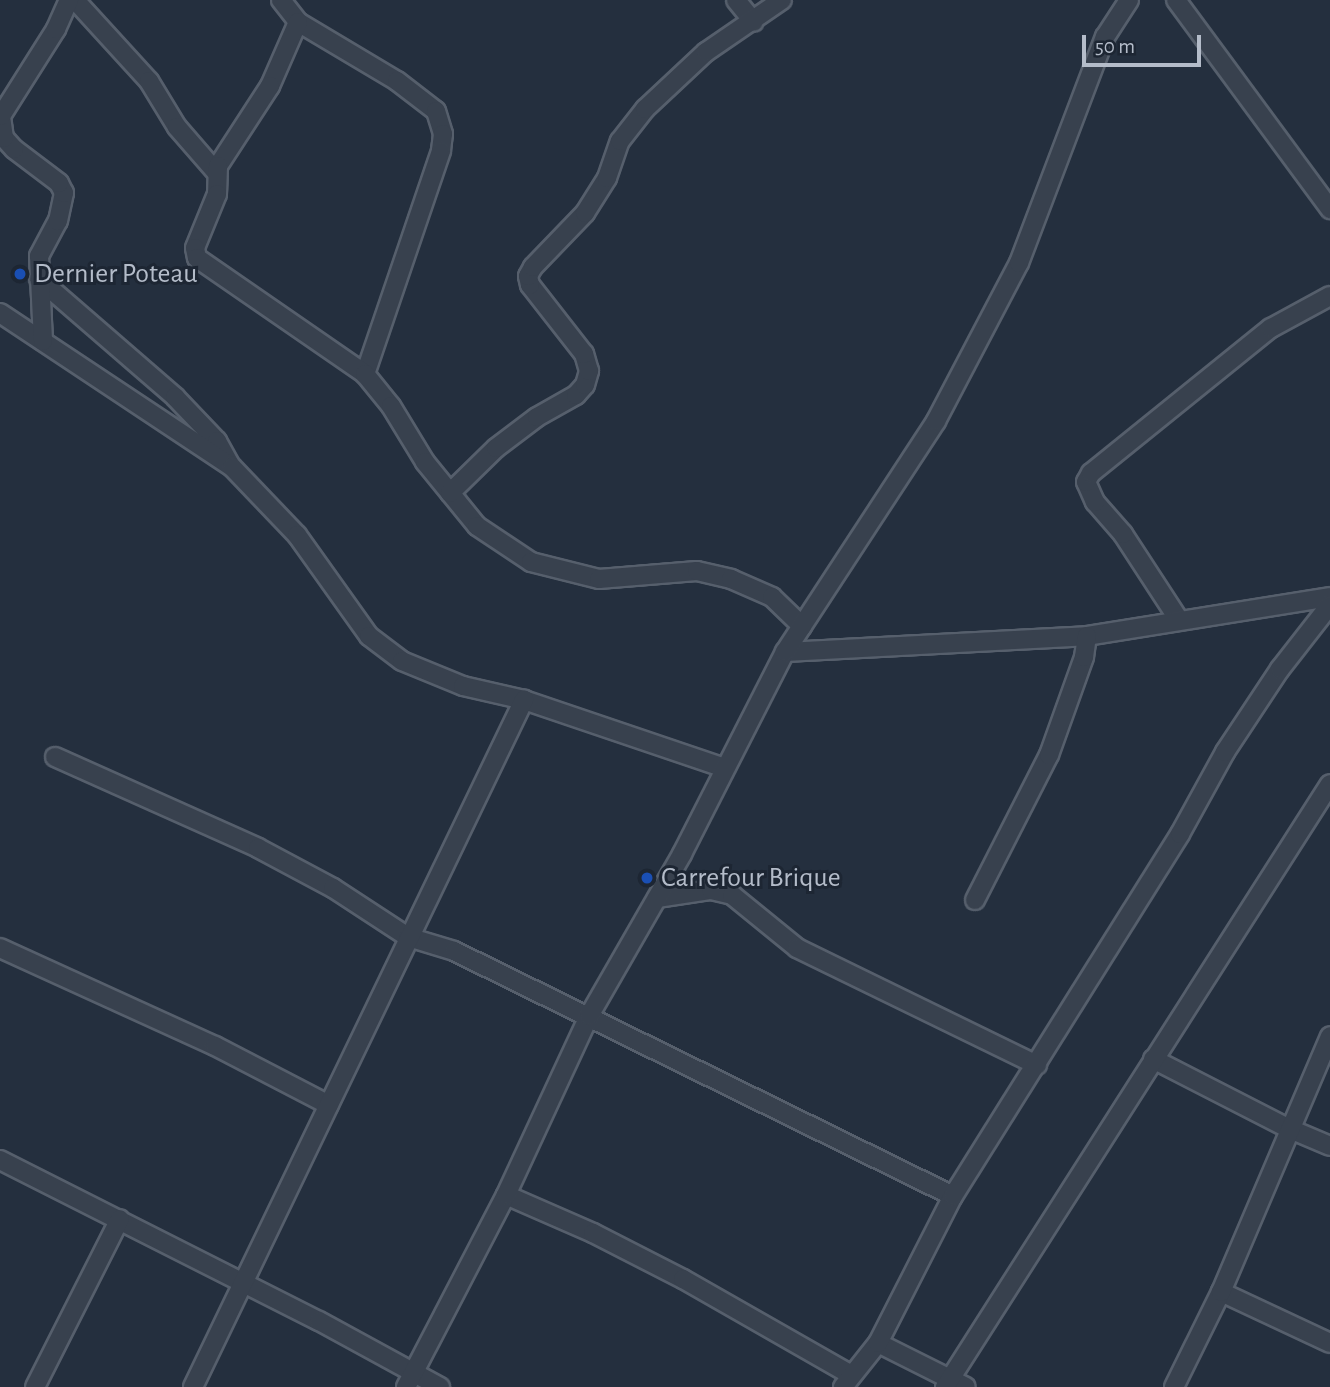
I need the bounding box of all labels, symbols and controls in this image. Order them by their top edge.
scale bar [1085,21,1204,65]
text: 50 m [1095,36,1135,57]
place label: Dernier Poteau [34,257,198,291]
marker: Dernier Poteau [12,266,28,282]
place label: Carrefour Brique [661,861,841,895]
marker: Carrefour Brique [639,870,655,886]

